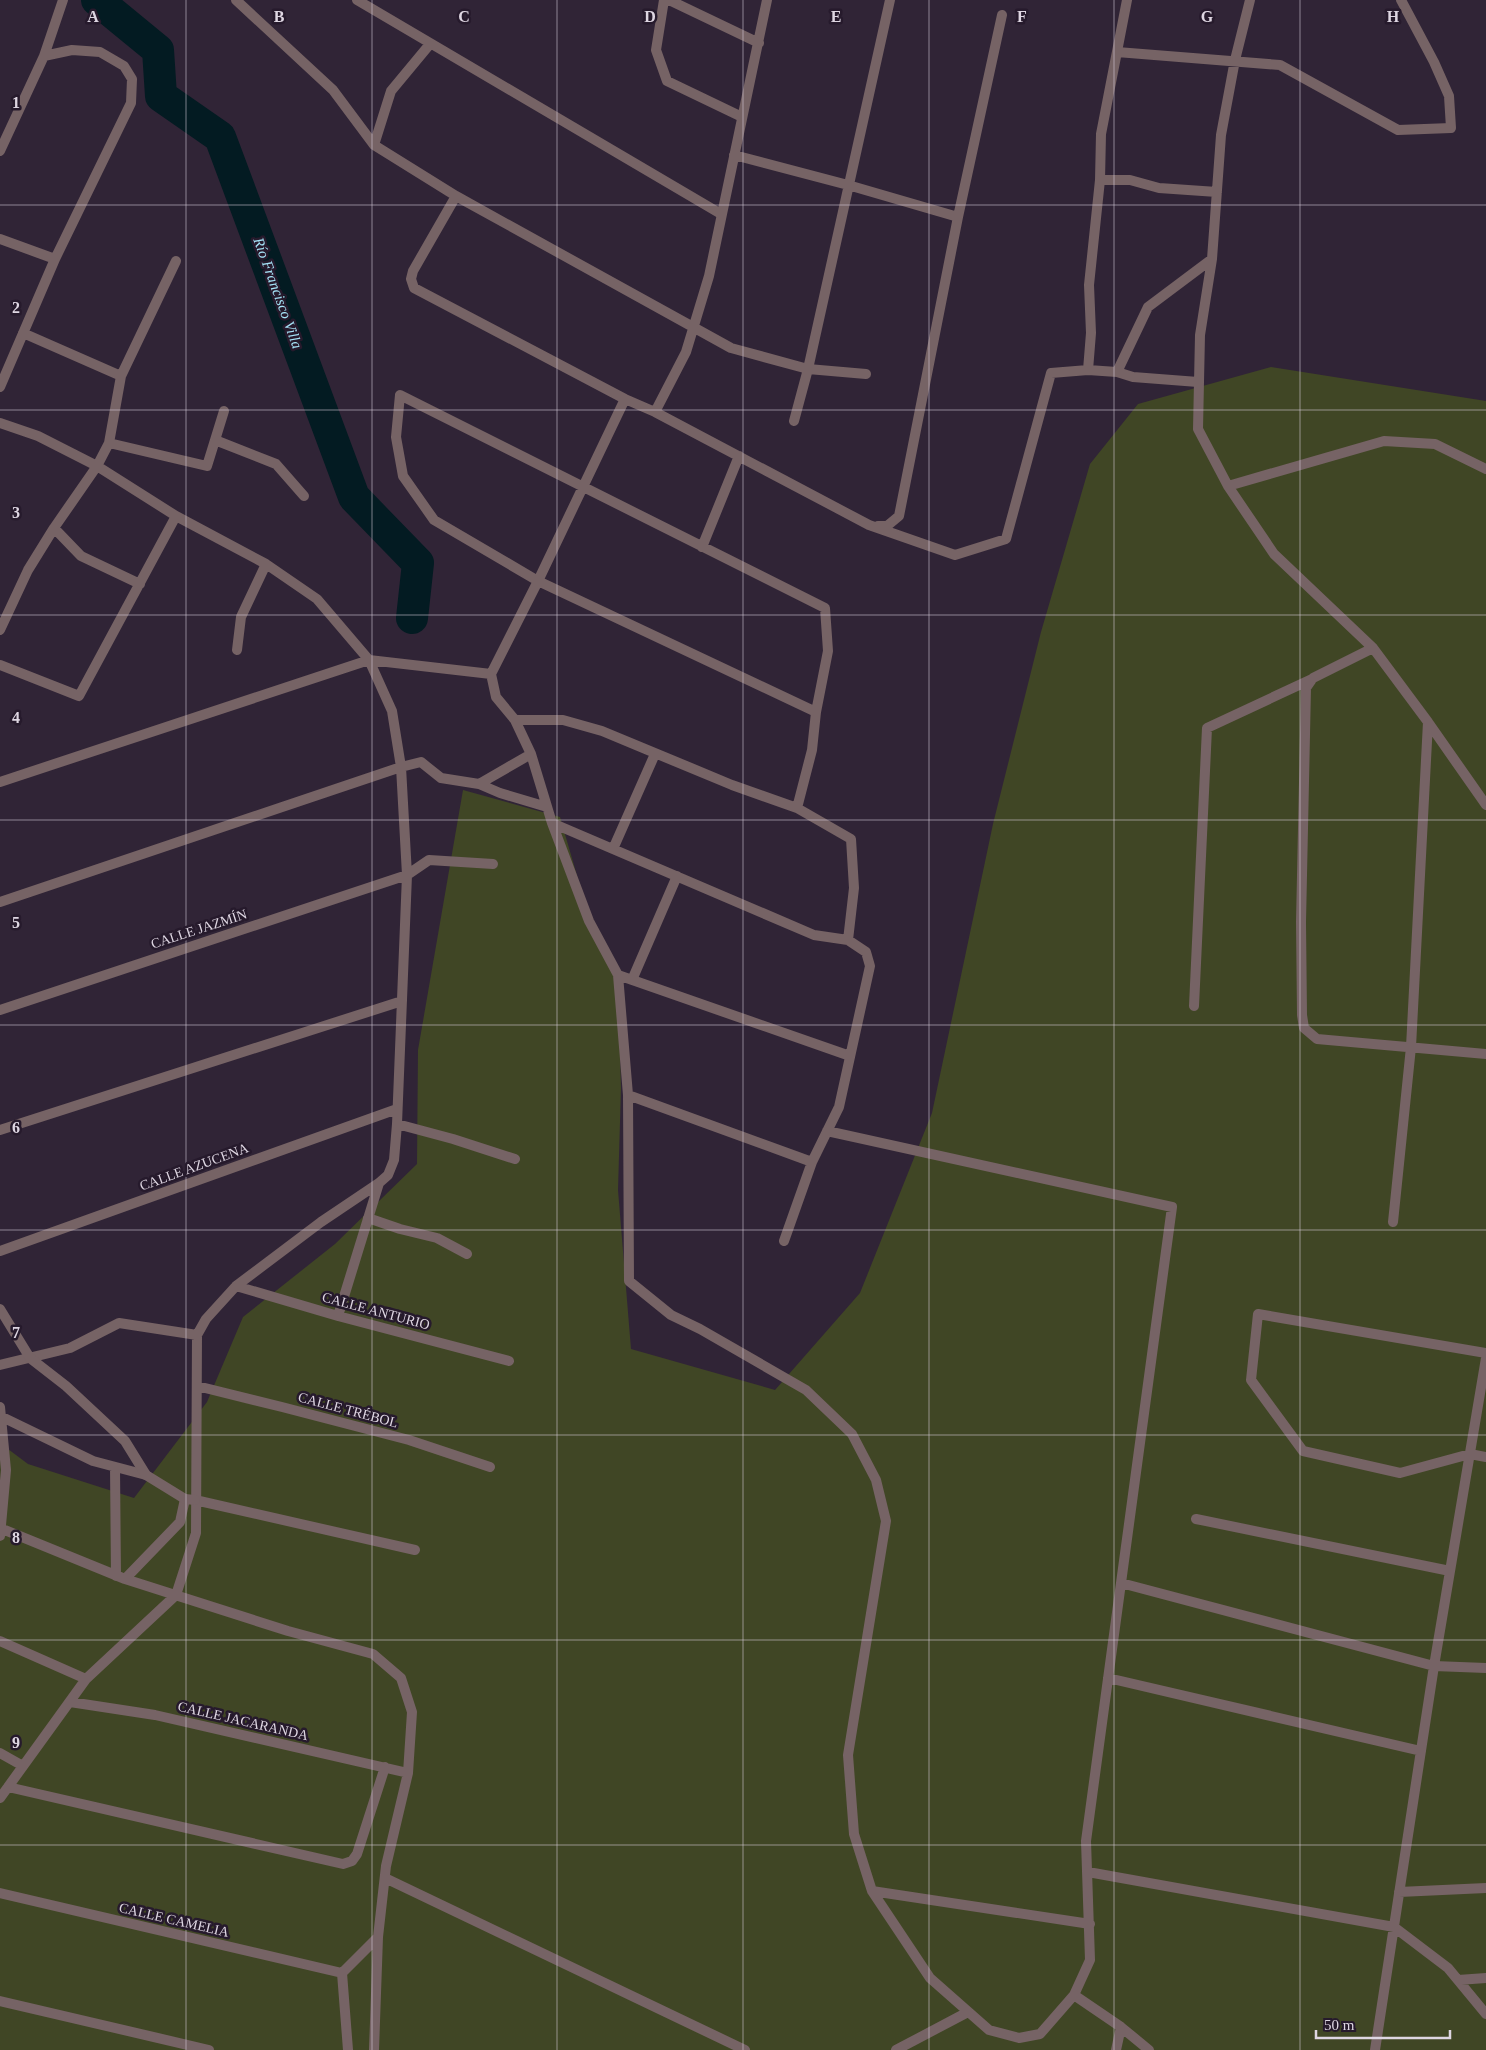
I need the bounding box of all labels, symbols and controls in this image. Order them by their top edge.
text: A [87,8,99,25]
text: B [274,8,285,25]
text: C [458,8,470,25]
text: D [644,8,656,25]
text: E [831,8,841,25]
text: F [1017,8,1027,25]
text: G [1201,8,1214,25]
text: H [1387,8,1400,25]
text: 1 [12,94,20,111]
water label: Río Francisco Villa [250,234,306,351]
text: 2 [12,299,20,316]
text: 3 [12,504,20,521]
text: 4 [12,709,20,726]
street label: CALLE JAZMÍN [149,905,249,952]
text: 5 [12,914,20,931]
text: 6 [12,1119,20,1136]
street label: CALLE AZUCENA [138,1140,251,1194]
street label: CALLE ANTURIO [321,1289,431,1333]
text: 7 [12,1324,20,1341]
street label: CALLE TRÉBOL [296,1388,400,1431]
text: 8 [12,1529,20,1546]
street label: CALLE JACARANDA [176,1699,311,1744]
text: 9 [12,1734,20,1751]
street label: CALLE CAMELIA [118,1900,231,1940]
scale bar [1316,2008,1450,2040]
text: 50 m [1324,2017,1355,2033]

